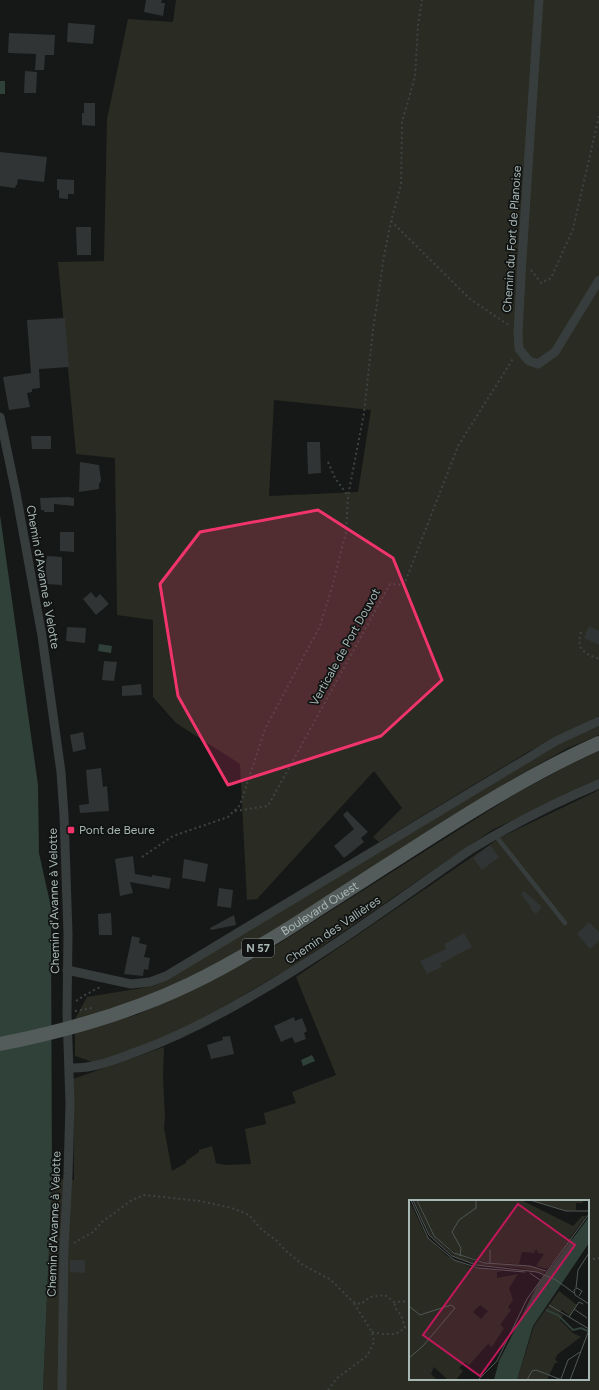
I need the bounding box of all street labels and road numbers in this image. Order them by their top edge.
street label: Chemin du Fort de Planoise [500,165,524,313]
street label: Chemin d'Avanne à Velotte [23,504,63,650]
street label: Verticale de Port Douvot [307,586,383,708]
street label: Chemin d'Avanne à Velotte [46,828,62,974]
street label: Boulevard Ouest [279,878,361,938]
street label: Chemin des Vallières [283,893,383,967]
road number: N 57 [242,939,274,957]
street label: Chemin d'Avanne à Velotte [44,1150,64,1297]

